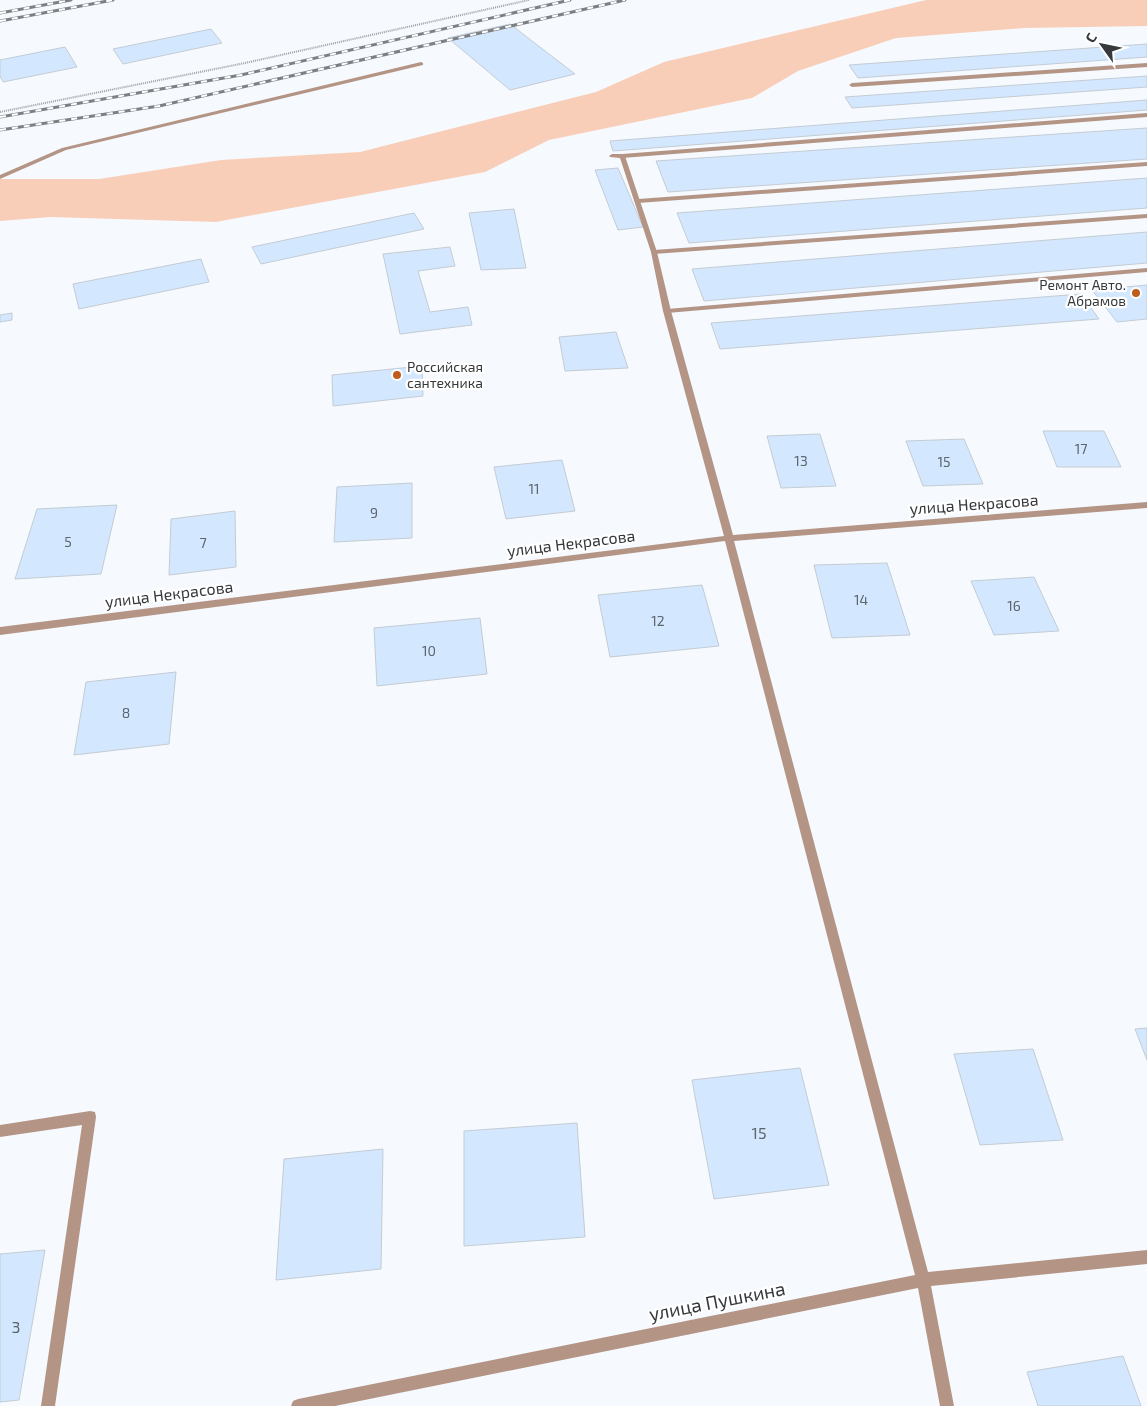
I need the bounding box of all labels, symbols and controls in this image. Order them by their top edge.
north arrow [1077,20,1127,70]
text: С [1081,30,1100,46]
place label: Ремонт Авто. Абрамов [1039,276,1126,309]
marker: Ремонт Авто. Абрамов [1130,287,1142,299]
place label: Российская сантехника [407,358,483,391]
marker: Российская сантехника [391,369,403,381]
house number: 17 [1075,440,1087,457]
house number: 13 [794,452,808,469]
house number: 15 [937,453,951,470]
house number: 11 [528,480,540,497]
street label: улица Некрасова [909,490,1039,518]
house number: 9 [370,504,378,521]
street label: улица Некрасова [506,525,636,561]
house number: 5 [64,533,72,550]
house number: 7 [199,534,207,551]
street label: улица Некрасова [104,576,234,612]
house number: 14 [854,591,868,608]
house number: 16 [1007,597,1021,614]
house number: 12 [651,612,665,629]
house number: 10 [422,642,436,659]
house number: 8 [122,704,130,721]
house number: 15 [752,1123,766,1142]
street label: улица Пушкина [647,1276,787,1326]
house number: 3 [12,1317,20,1336]

